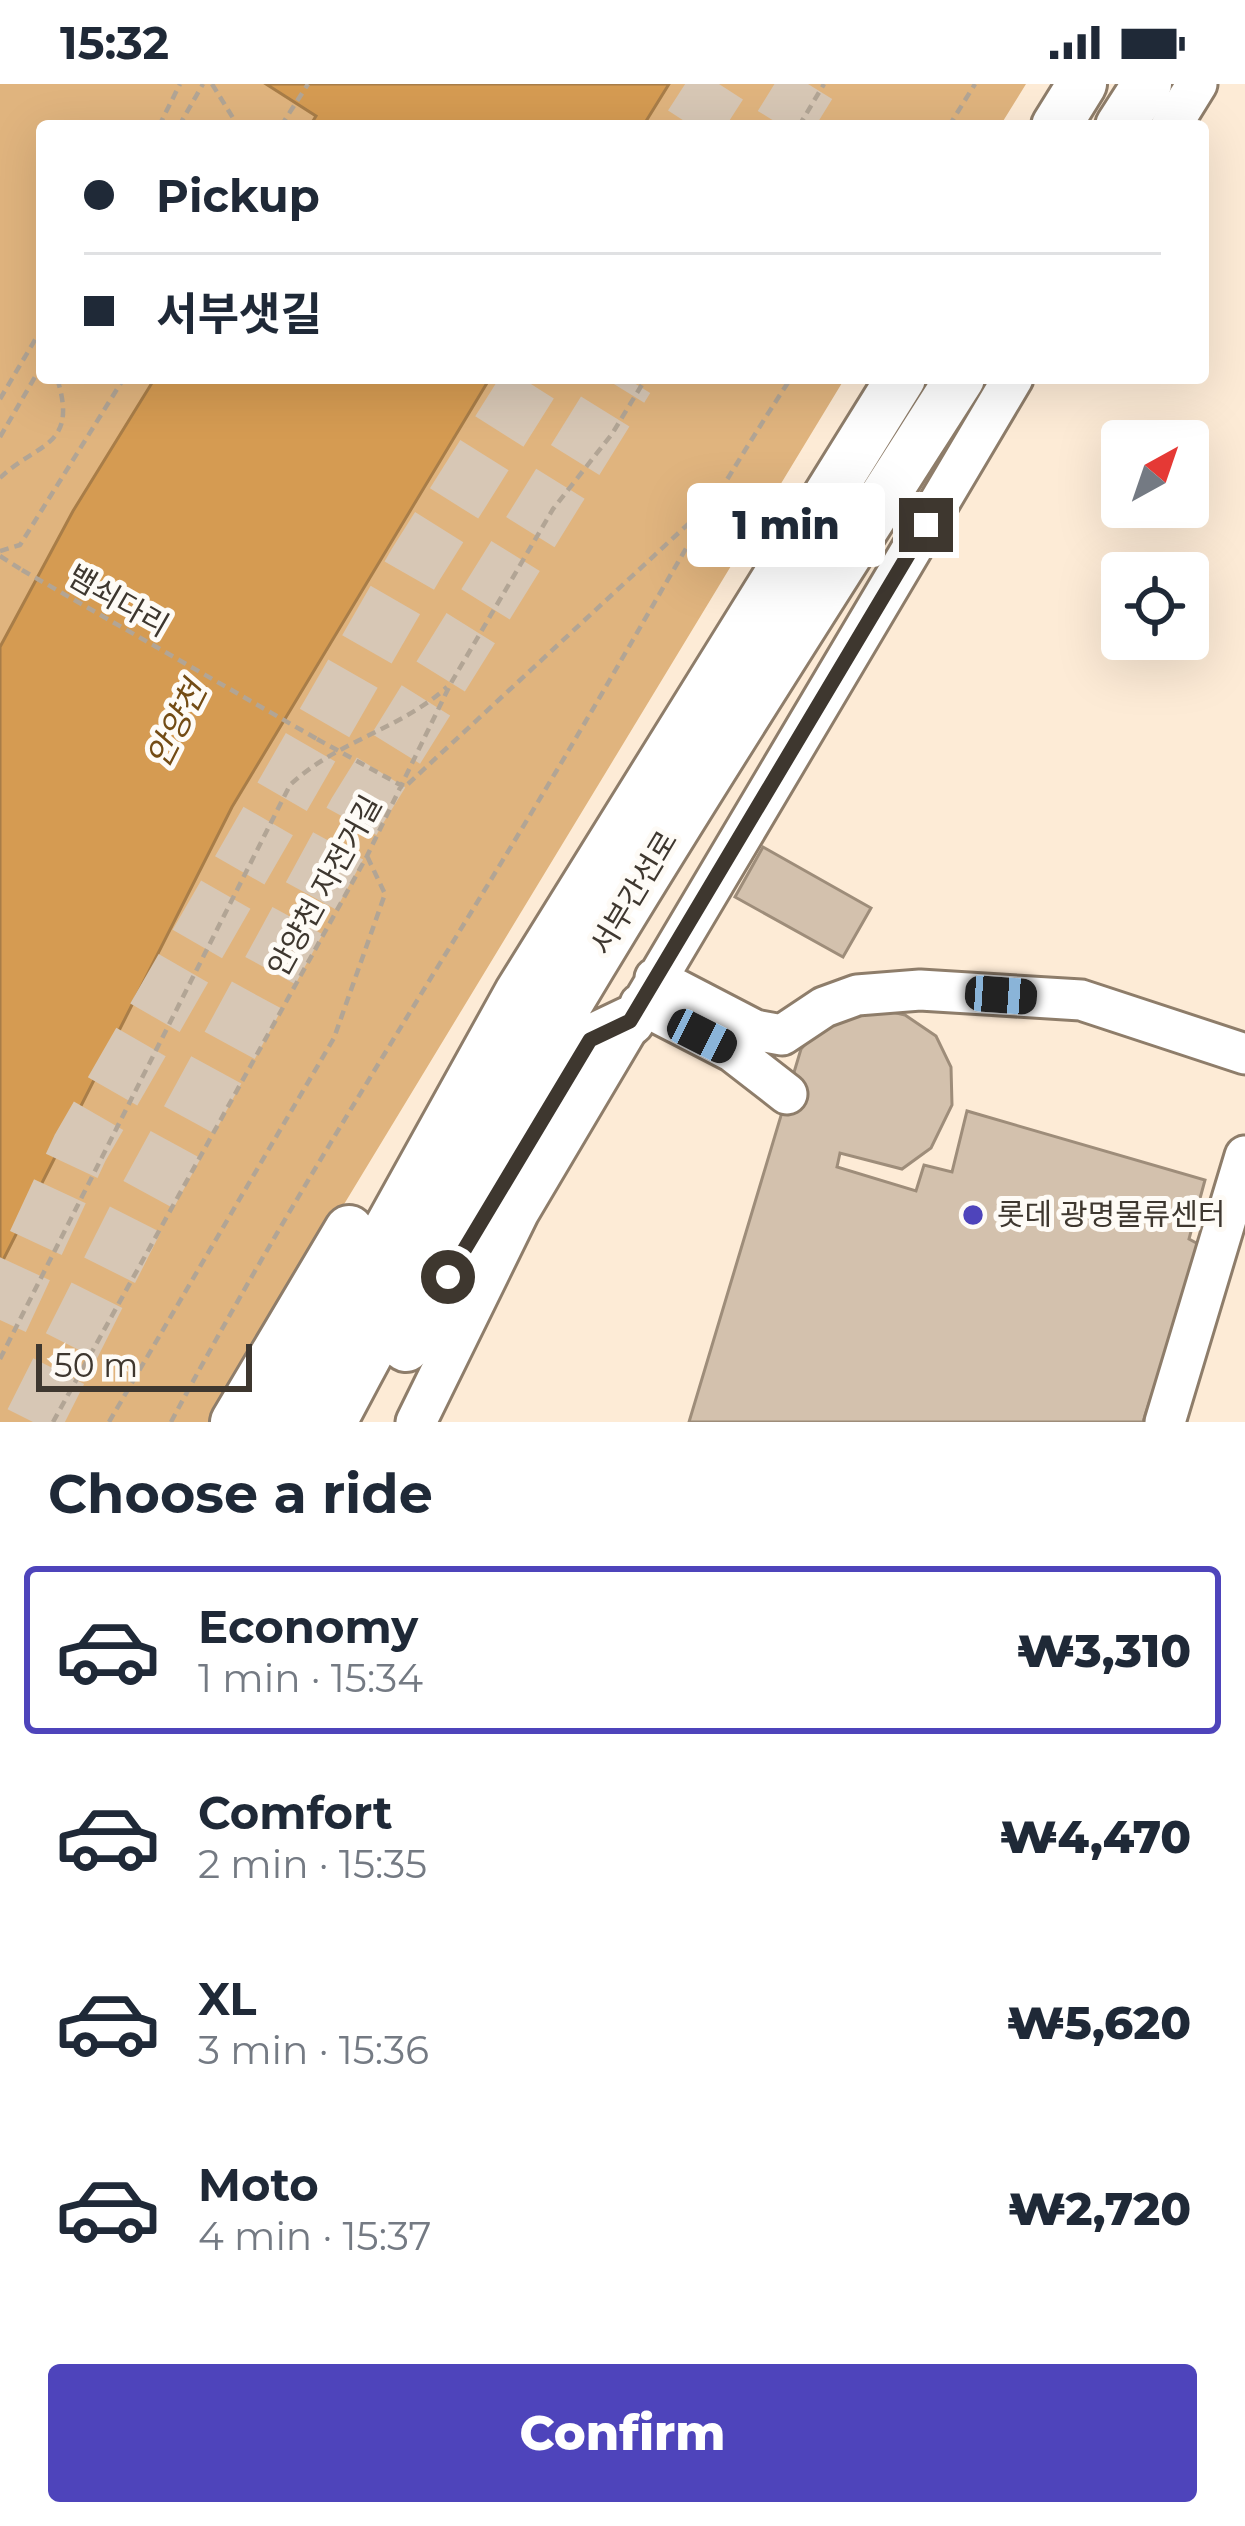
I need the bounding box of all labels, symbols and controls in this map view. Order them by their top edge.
text: 15:32 [60,15,169,70]
text: Pickup [156,168,320,223]
text: 서부샛길 [156,286,322,341]
north arrow [1101,420,1209,528]
map controls [1101,420,1209,660]
callout: 1 min [686,483,884,567]
route end [899,498,953,552]
text: 1 min [732,501,840,549]
button: locate [1101,552,1209,660]
street label: 뱀쇠다리 [61,557,175,644]
water label: 안양천 [138,671,216,774]
street label: 안양천 자전거길 [260,789,389,983]
street label: 서부간선로 [582,824,685,961]
car [964,975,1038,1015]
car [662,1004,742,1068]
place label: 롯데 광명물류센터 [997,1196,1226,1233]
marker: 롯데 광명물류센터 [960,1202,986,1228]
route start [421,1250,475,1304]
scale bar [36,1338,252,1391]
text: 50 m [54,1345,138,1385]
text: Choose a ride [48,1461,433,1527]
icon: car [54,1596,162,1704]
text: Economy [198,1599,418,1654]
text: ₩3,310 [1017,1623,1191,1678]
text: 1 min · 15:34 [198,1654,423,1702]
icon: car [54,1782,162,1890]
text: Comfort [198,1785,393,1840]
text: ₩4,470 [1000,1809,1191,1864]
text: 2 min · 15:35 [198,1840,427,1888]
icon: car [54,1968,162,2076]
text: XL [198,1971,256,2026]
text: ₩5,620 [1007,1995,1191,2050]
text: 3 min · 15:36 [198,2026,429,2074]
icon: car [54,2154,162,2262]
text: Moto [198,2157,319,2212]
text: ₩2,720 [1008,2181,1191,2236]
text: 4 min · 15:37 [198,2212,431,2260]
button: Confirm [48,2364,1197,2502]

